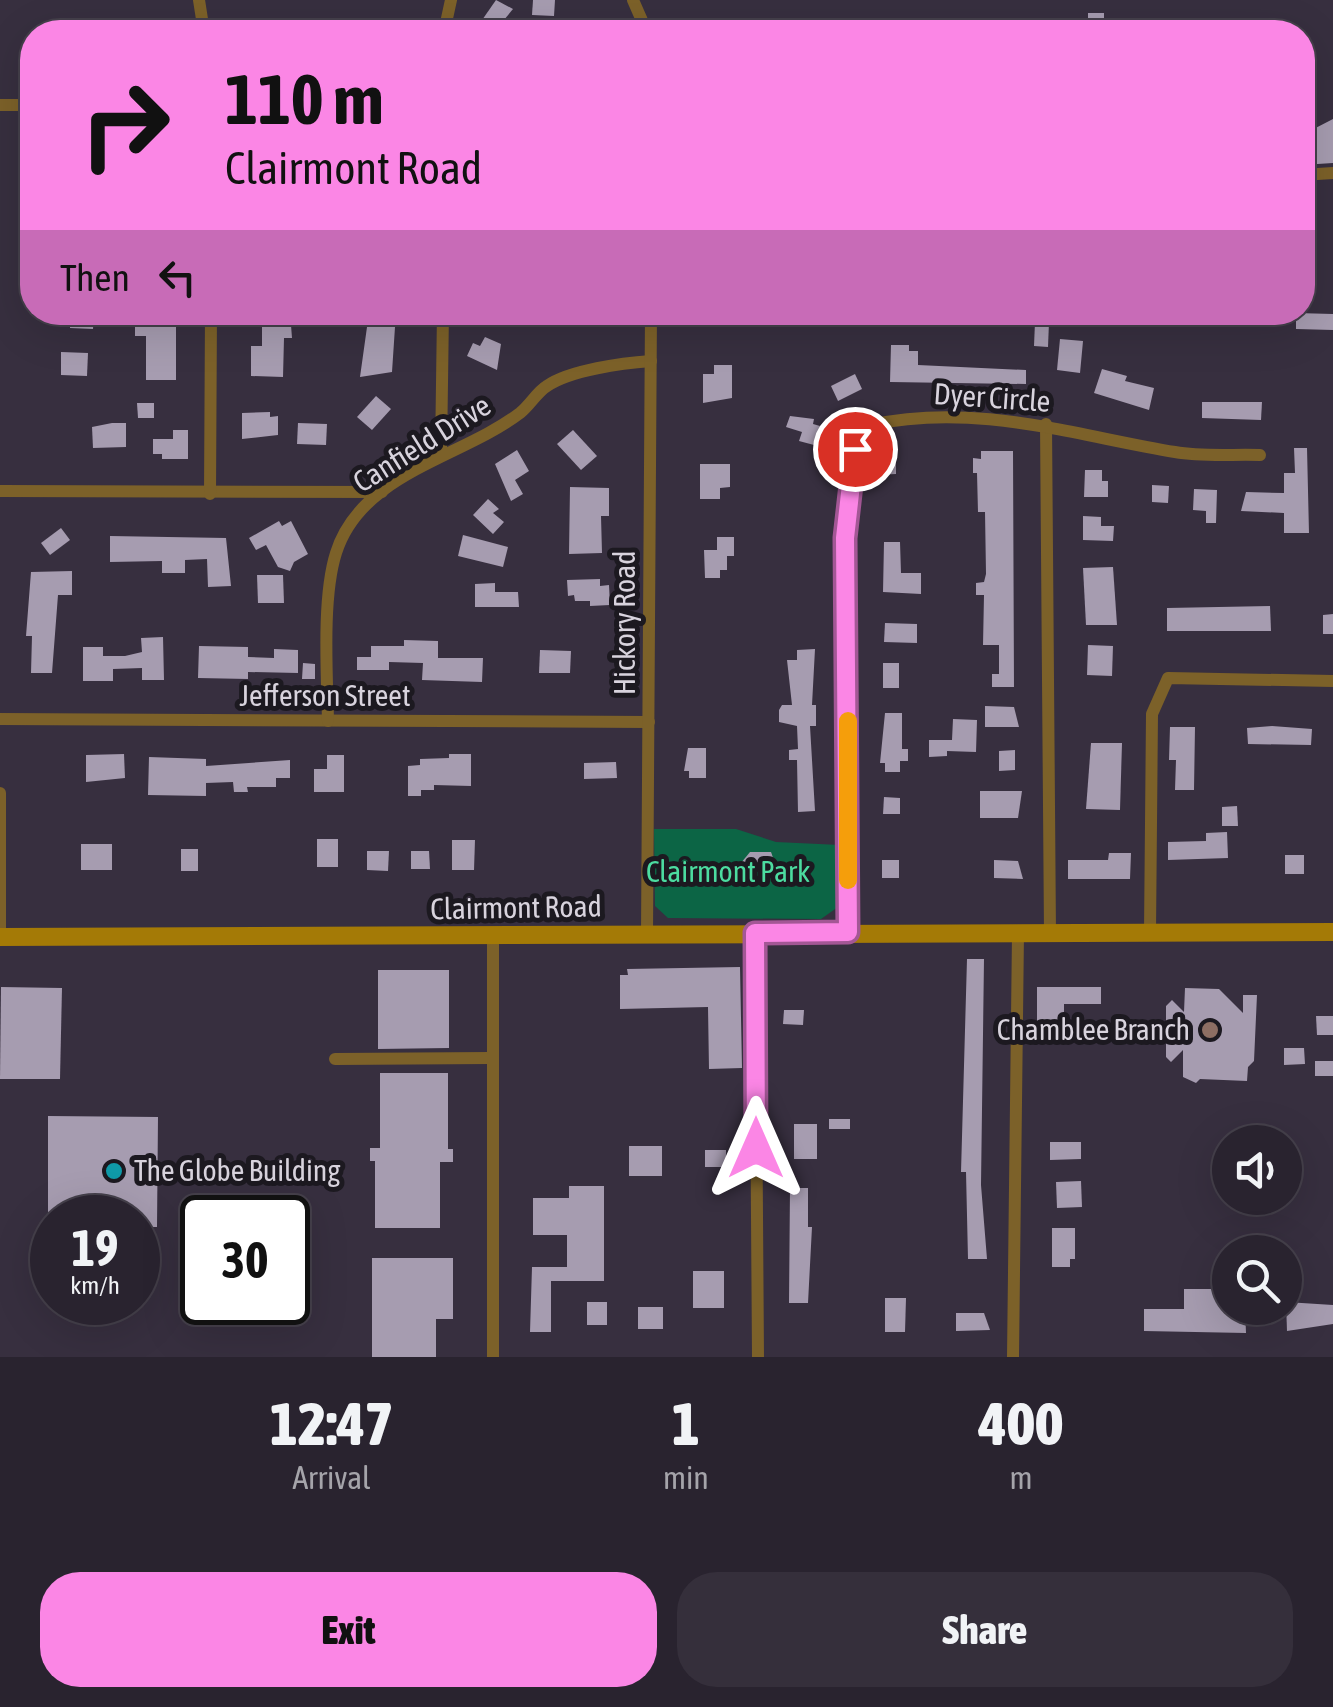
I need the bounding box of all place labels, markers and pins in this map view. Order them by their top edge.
pin [813,407,898,492]
place label: Chamblee Branch [997,1012,1190,1046]
marker: Chamblee Branch [1199,1019,1221,1041]
place label: The Globe Building [134,1153,340,1187]
marker: The Globe Building [103,1160,125,1182]

